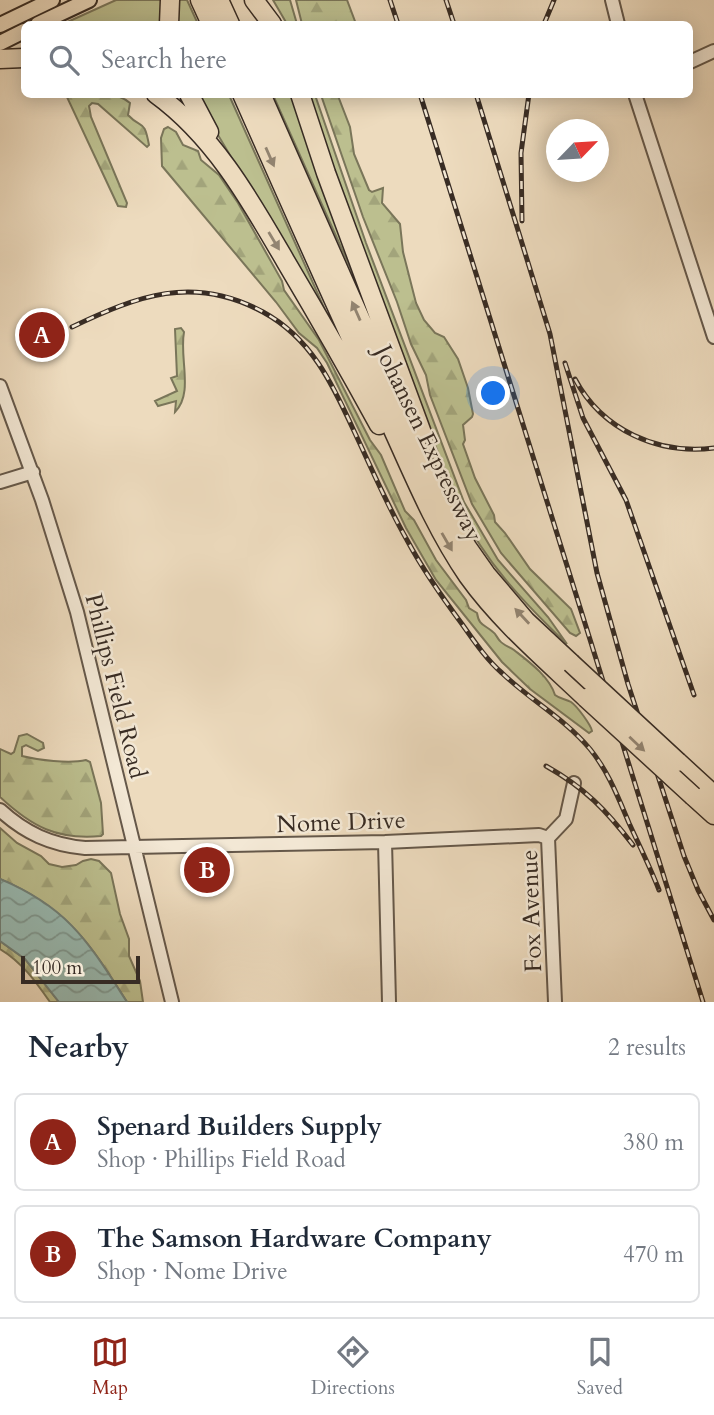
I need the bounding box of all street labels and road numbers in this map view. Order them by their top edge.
street label: Johansen Expressway [365,337,491,547]
street label: Phillips Field Road [77,590,155,782]
street label: Nome Drive [276,804,406,841]
street label: Fox Avenue [513,849,550,973]

